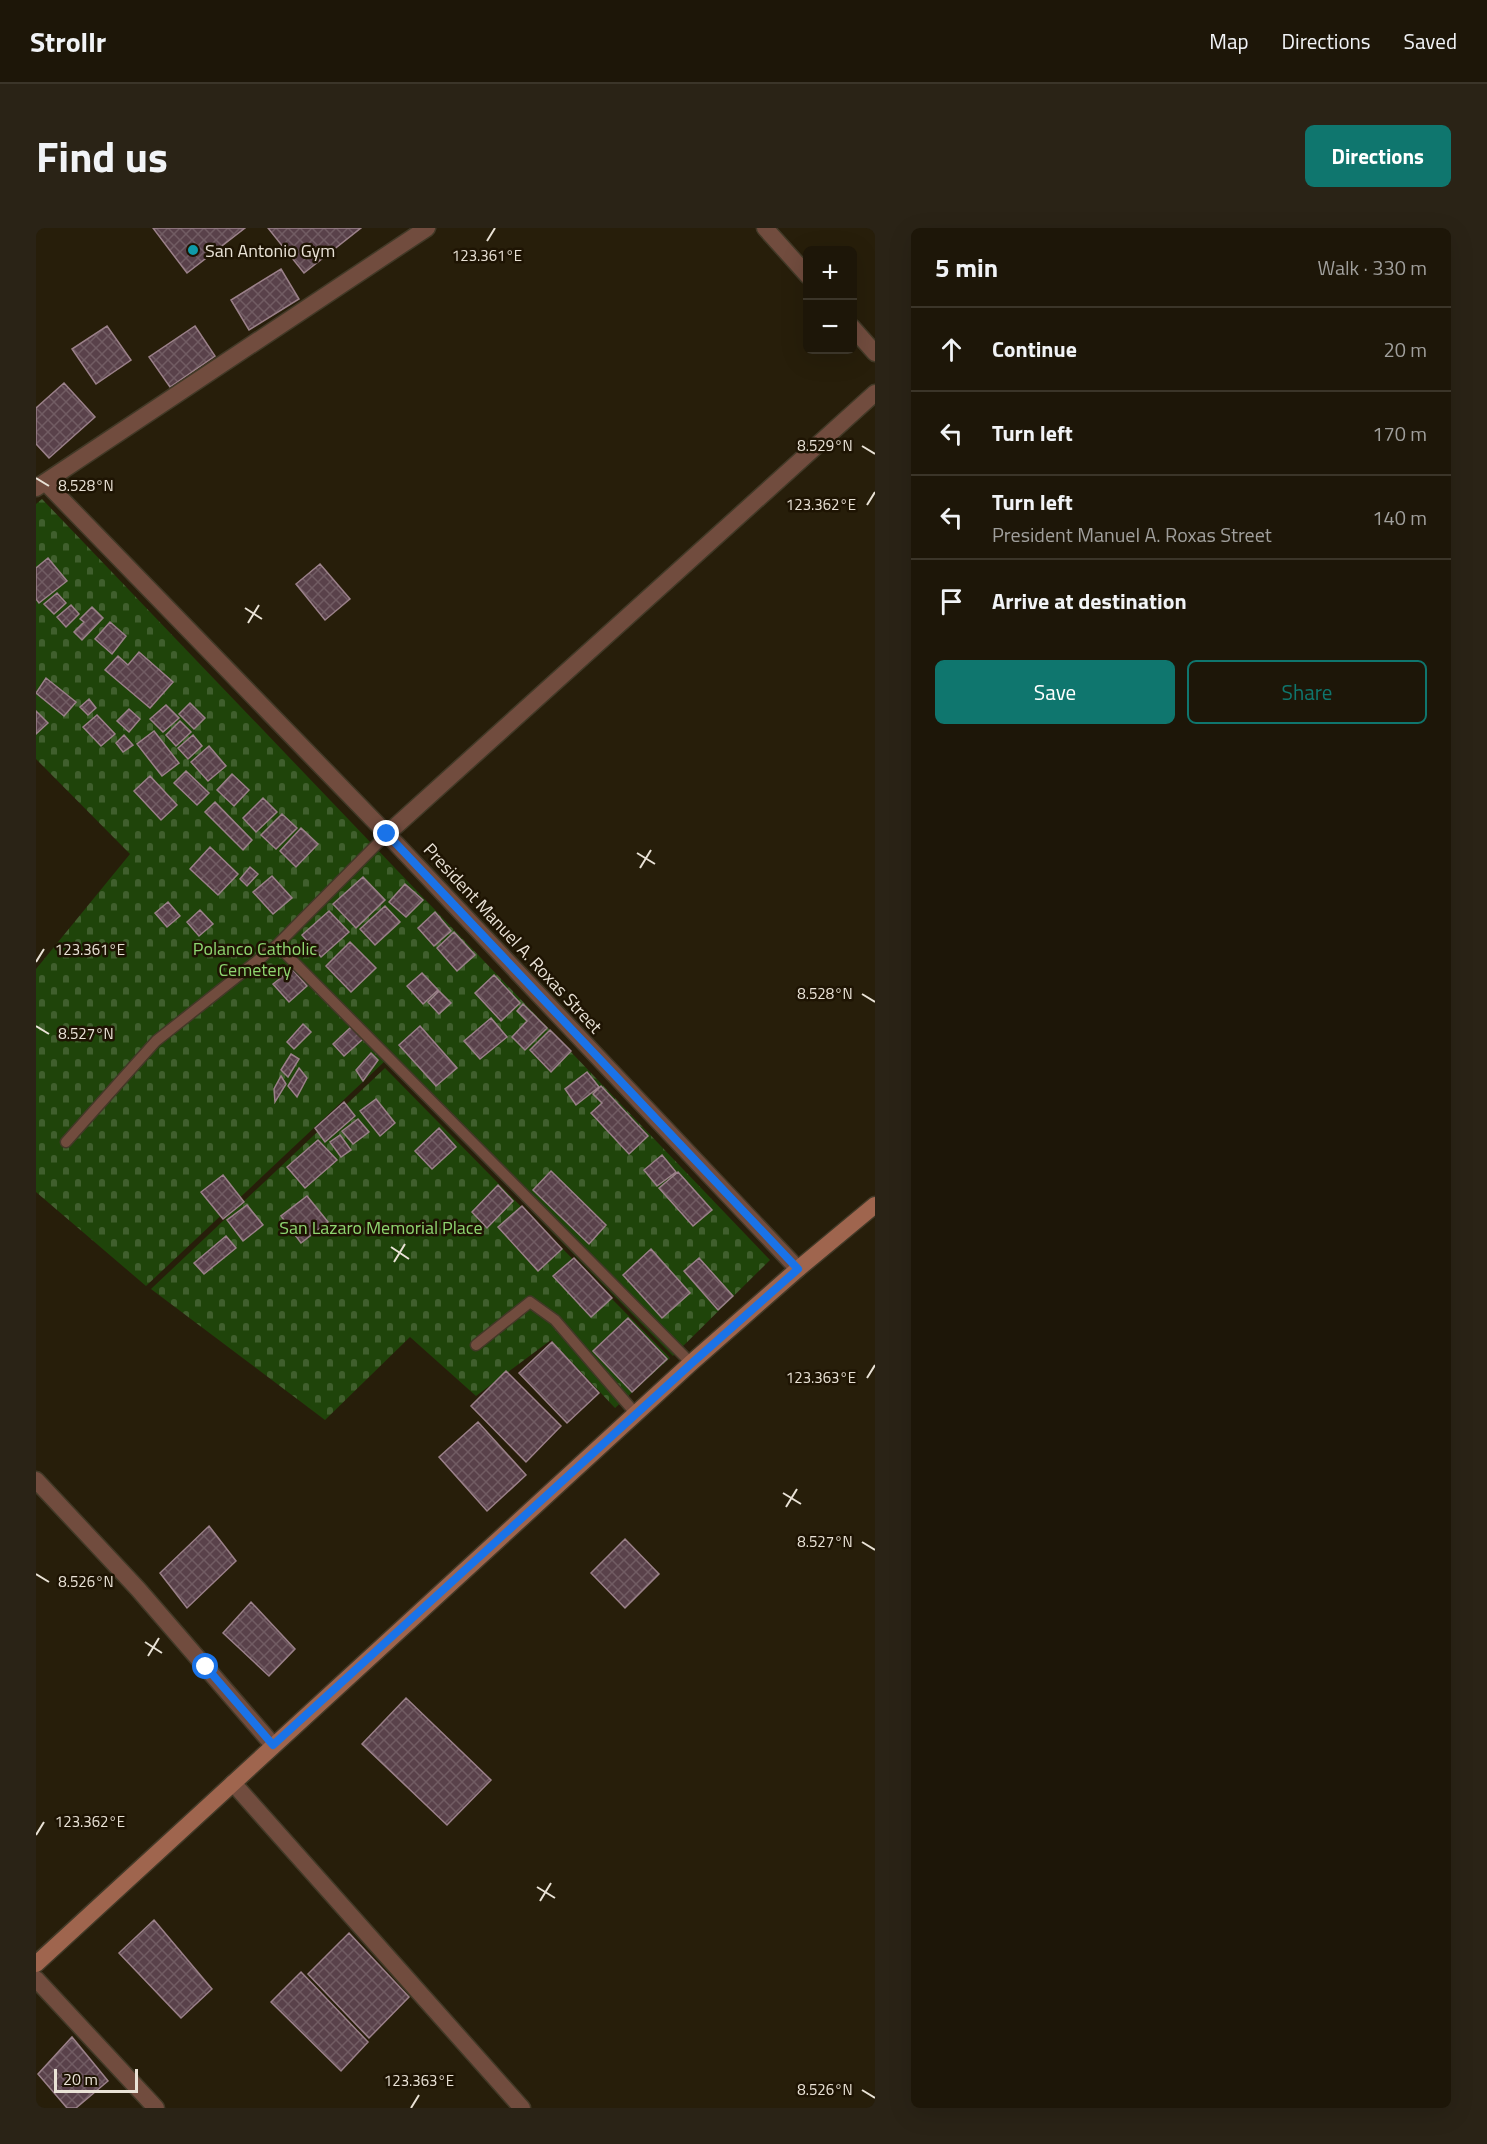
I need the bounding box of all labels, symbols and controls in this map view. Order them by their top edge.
text: Strollr [30,20,106,63]
text: Map [1209,25,1249,57]
text: Directions [1282,25,1371,57]
text: Saved [1404,25,1457,57]
text: Find us [36,124,168,188]
button: Directions [1305,125,1451,187]
place label: San Antonio Gym [205,237,335,264]
marker: San Antonio Gym [186,243,200,257]
text: 123.361°E [452,244,522,267]
map controls [803,246,857,354]
button: + [803,246,857,300]
text: 5 min [935,248,998,287]
text: Walk · 330 m [1318,252,1427,283]
button: − [803,300,857,354]
text: Continue [992,332,1077,366]
icon: ahead [935,333,968,366]
text: 20 m [1383,334,1427,365]
text: Turn left [992,416,1073,450]
icon: left [935,417,968,450]
text: 170 m [1372,418,1427,449]
text: 8.529°N [797,434,853,457]
text: 8.528°N [58,474,114,497]
text: Turn left [992,485,1073,519]
text: 123.362°E [786,493,856,516]
icon: left [935,501,968,534]
text: 140 m [1372,502,1427,533]
text: President Manuel A. Roxas Street [992,519,1272,550]
text: Arrive at destination [992,584,1187,618]
icon: arrive [935,585,968,618]
button: Save [935,660,1175,724]
button: Share [1187,660,1427,724]
route end [373,820,399,846]
street label: President Manuel A. Roxas Street [417,837,609,1040]
park label: Polanco Catholic Cemetery [193,935,317,983]
text: 123.361°E [55,938,125,961]
text: 8.528°N [797,982,853,1005]
text: 8.527°N [58,1022,114,1045]
park label: San Lazaro Memorial Place [279,1214,483,1241]
text: 123.363°E [786,1366,856,1389]
text: 8.527°N [797,1530,853,1553]
text: 8.526°N [58,1570,114,1593]
route start [192,1653,218,1679]
text: 123.362°E [55,1810,125,1833]
scale bar [54,2066,138,2094]
text: 20 m [63,2067,98,2091]
text: 123.363°E [384,2069,454,2092]
text: 8.526°N [797,2078,853,2101]

